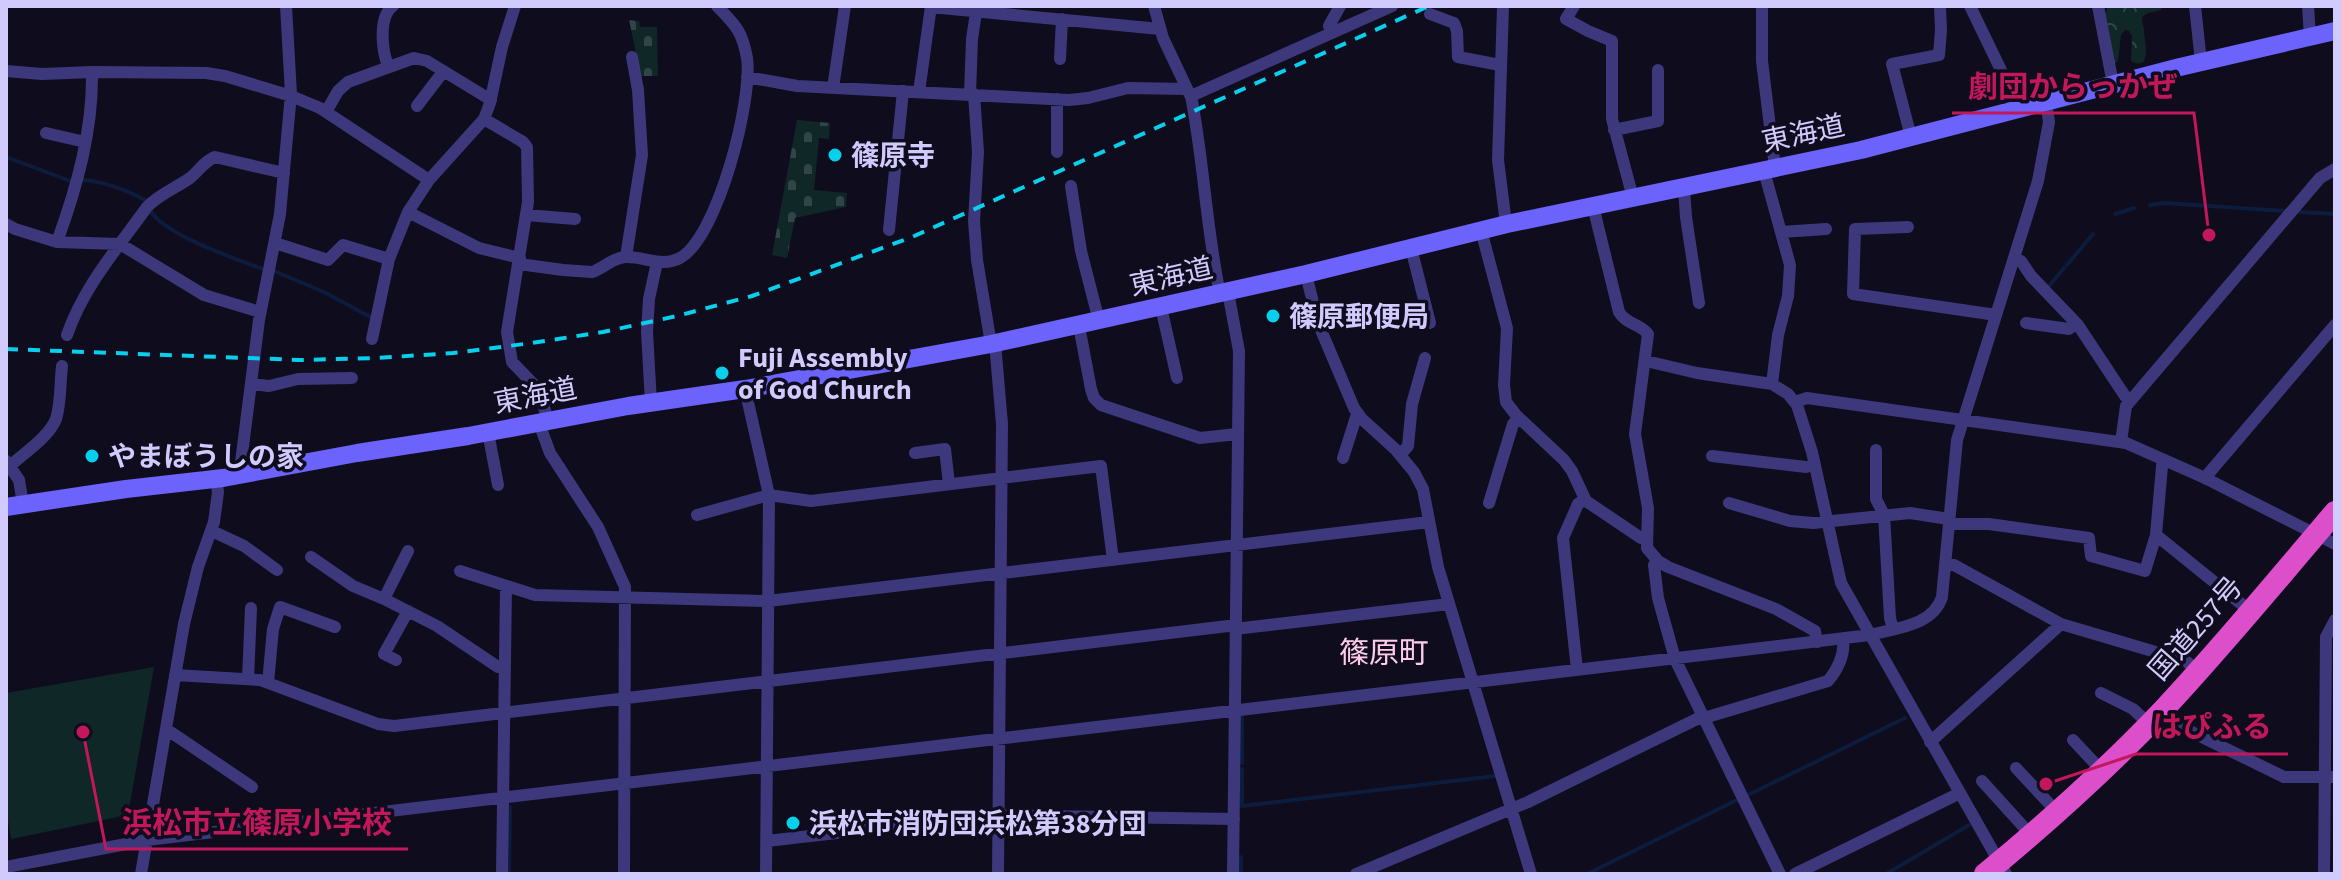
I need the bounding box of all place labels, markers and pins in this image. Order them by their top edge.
callout: 劇団からっかぜ [1952,59,2194,113]
place label: 篠原寺 [851,136,935,176]
marker: 篠原寺 [826,146,844,164]
place label: 篠原郵便局 [1289,297,1429,337]
marker: 篠原郵便局 [1264,307,1282,325]
place label: Fuji Assembly of God Church [738,338,912,410]
marker: Fuji Assembly of God Church [713,364,731,382]
place label: やまぼうしの家 [108,437,304,477]
marker: やまぼうしの家 [83,447,101,465]
callout: はぴふる [2136,700,2288,754]
callout: 浜松市立篠原小学校 [106,795,408,849]
place label: 浜松市消防団浜松第38分団 [809,804,1147,844]
marker: 浜松市消防団浜松第38分団 [784,814,802,832]

